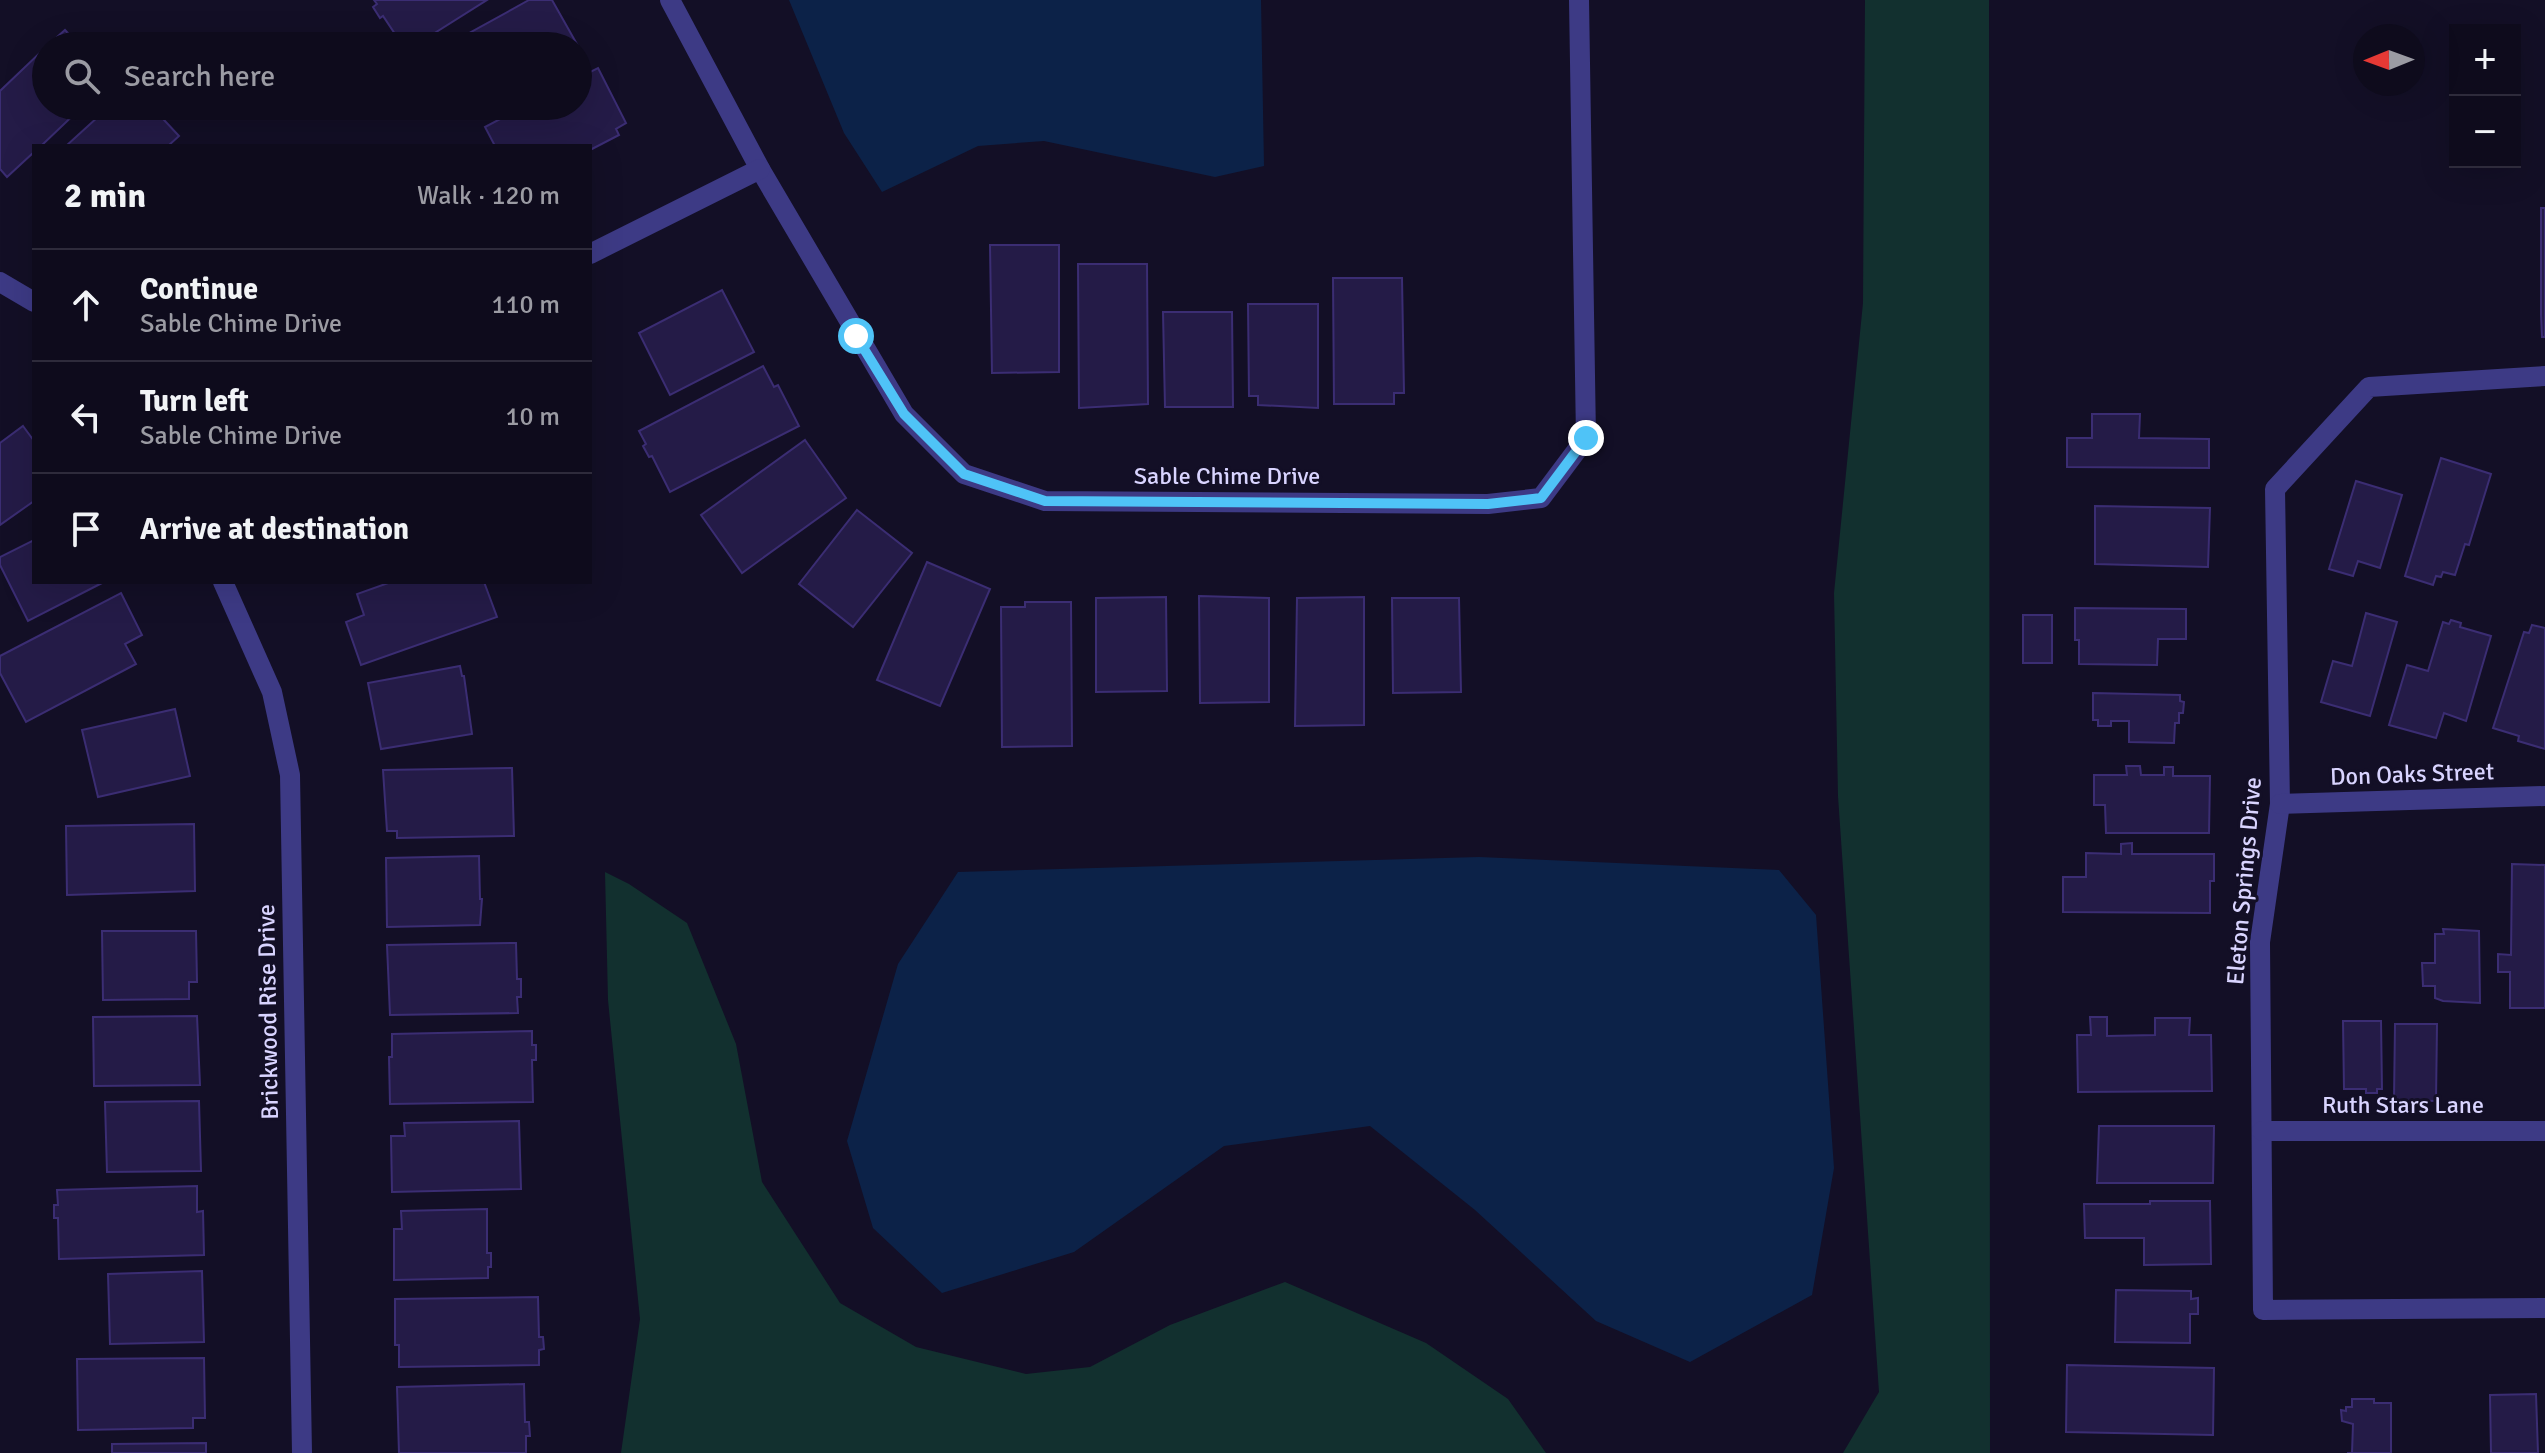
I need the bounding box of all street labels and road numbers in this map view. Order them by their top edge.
street label: Sable Chime Drive [1134,461,1320,491]
street label: Don Oaks Street [2329,756,2495,792]
street label: Eleton Springs Drive [2220,776,2268,986]
street label: Brickwood Rise Drive [251,904,285,1120]
street label: Ruth Stars Lane [2322,1090,2484,1120]

